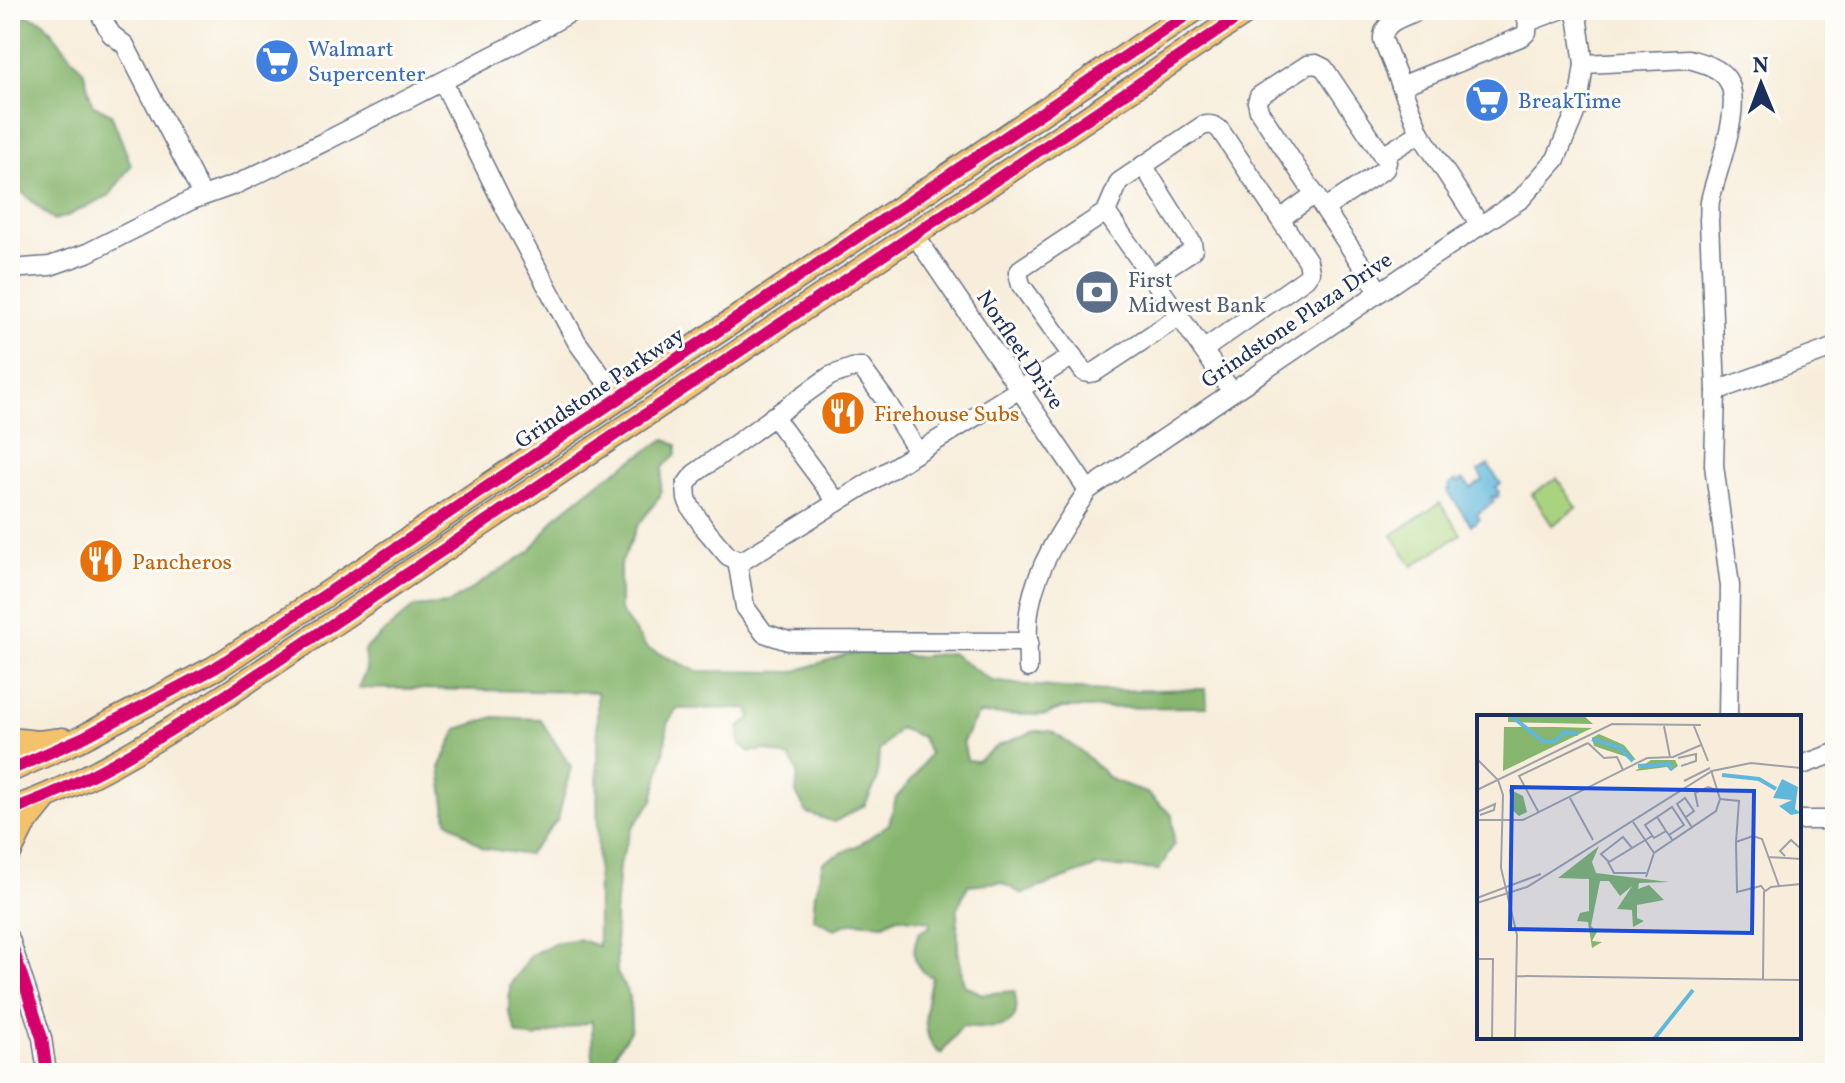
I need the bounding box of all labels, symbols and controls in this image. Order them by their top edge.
place label: Walmart Supercenter [308,35,425,91]
supermarket icon: Walmart Supercenter [253,37,301,85]
north arrow [1721,44,1801,124]
text: N [1752,51,1769,82]
supermarket icon: BreakTime [1463,76,1511,124]
place label: BreakTime [1518,87,1622,118]
street label: Grindstone Plaza Drive [1196,245,1399,397]
place label: First Midwest Bank [1128,266,1266,322]
bank icon: First Midwest Bank [1073,268,1121,316]
street label: Norfleet Drive [968,285,1070,416]
street label: Grindstone Parkway [510,321,691,457]
restaurant icon: Firehouse Subs [819,389,867,437]
place label: Firehouse Subs [874,400,1019,431]
restaurant icon: Pancheros [77,537,125,585]
place label: Pancheros [132,548,232,579]
inset map [1477,715,1801,1039]

